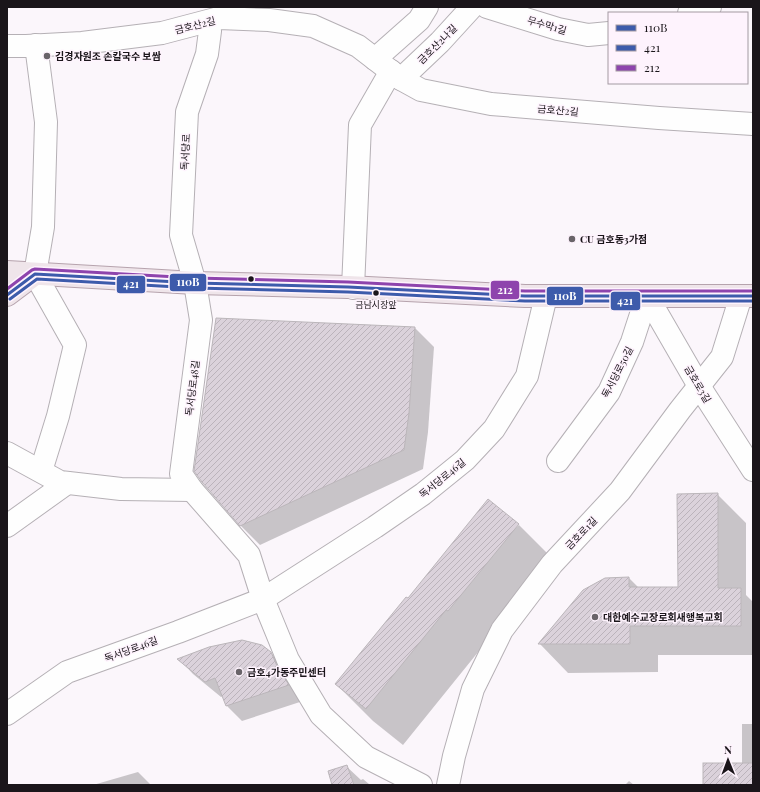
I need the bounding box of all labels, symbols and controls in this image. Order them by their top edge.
legend [608,12,748,84]
street label: 금호산2길 [173,13,217,37]
street label: 무수막1길 [526,13,568,37]
text: 110B [644,19,668,35]
street label: 금호산2나길 [414,21,460,67]
text: 421 [644,39,661,55]
place label: 김경자원조 손칼국수 보쌈 [55,49,161,63]
marker: 김경자원조 손칼국수 보쌈 [42,51,52,61]
text: 212 [644,59,660,75]
street label: 금호산2길 [537,101,579,119]
street label: 독서당로 [177,133,193,171]
place label: CU 금호동3가점 [580,232,647,246]
marker: CU 금호동3가점 [567,234,577,244]
line badge: 110B [169,273,207,292]
text: 110B [177,274,200,289]
unlabelled marker [246,274,256,284]
line badge: 421 [116,275,146,294]
text: 421 [123,276,139,291]
line badge: 212 [490,280,520,300]
text: 212 [497,282,513,297]
line badge: 110B [546,286,584,306]
marker: 금남시장앞 [371,288,381,298]
text: 110B [554,288,577,303]
line badge: 421 [610,291,641,311]
text: 421 [617,293,633,308]
place label: 금남시장앞 [355,298,397,310]
street label: 독서당로50길 [598,344,636,400]
street label: 독서당로48길 [182,359,202,417]
street label: 금호로3길 [681,363,715,405]
street label: 독서당로46길 [416,455,468,501]
street label: 금호로1길 [562,514,600,552]
place label: 대한예수교장로회새행복교회 [603,610,723,624]
marker: 대한예수교장로회새행복교회 [590,612,600,622]
street label: 독서당로46길 [102,633,160,665]
place label: 금호4가동주민센터 [247,665,326,679]
marker: 금호4가동주민센터 [234,667,244,677]
north arrow [708,740,748,780]
text: N [724,742,732,757]

